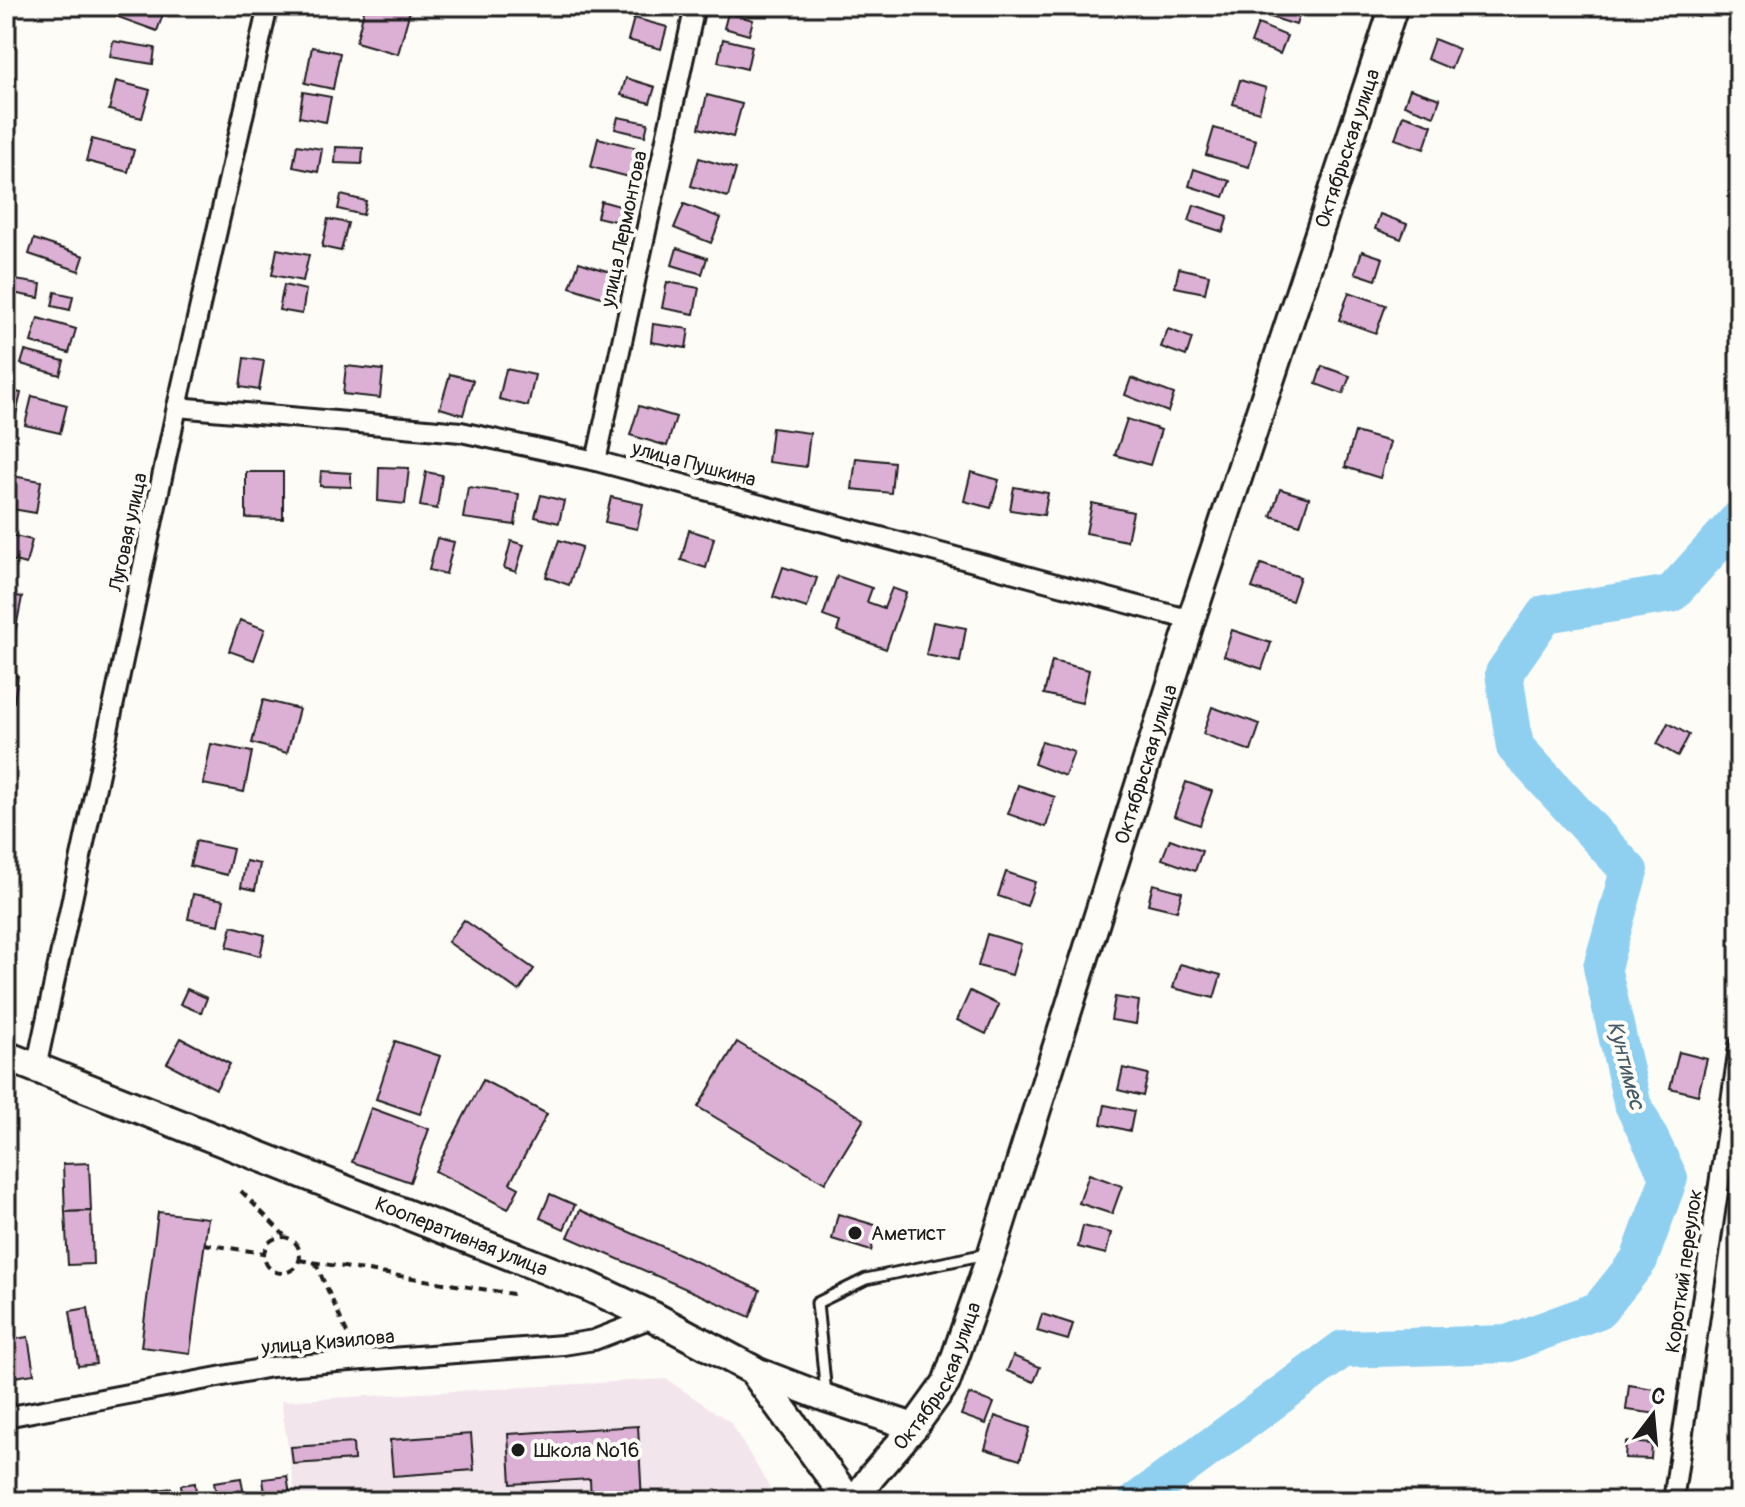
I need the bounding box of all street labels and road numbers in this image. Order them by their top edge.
street label: Октябрьская улица [1309,66,1385,231]
street label: улица Лермонтова [595,149,653,310]
street label: улица Пушкина [628,435,759,493]
street label: Луговая улица [103,470,153,595]
street label: Октябрьская улица [1109,681,1182,847]
street label: Короткий переулок [1660,1188,1708,1354]
street label: Кооперативная улица [372,1191,552,1281]
street label: Октябрьская улица [887,1298,986,1455]
street label: улица Кизилова [259,1324,396,1360]

